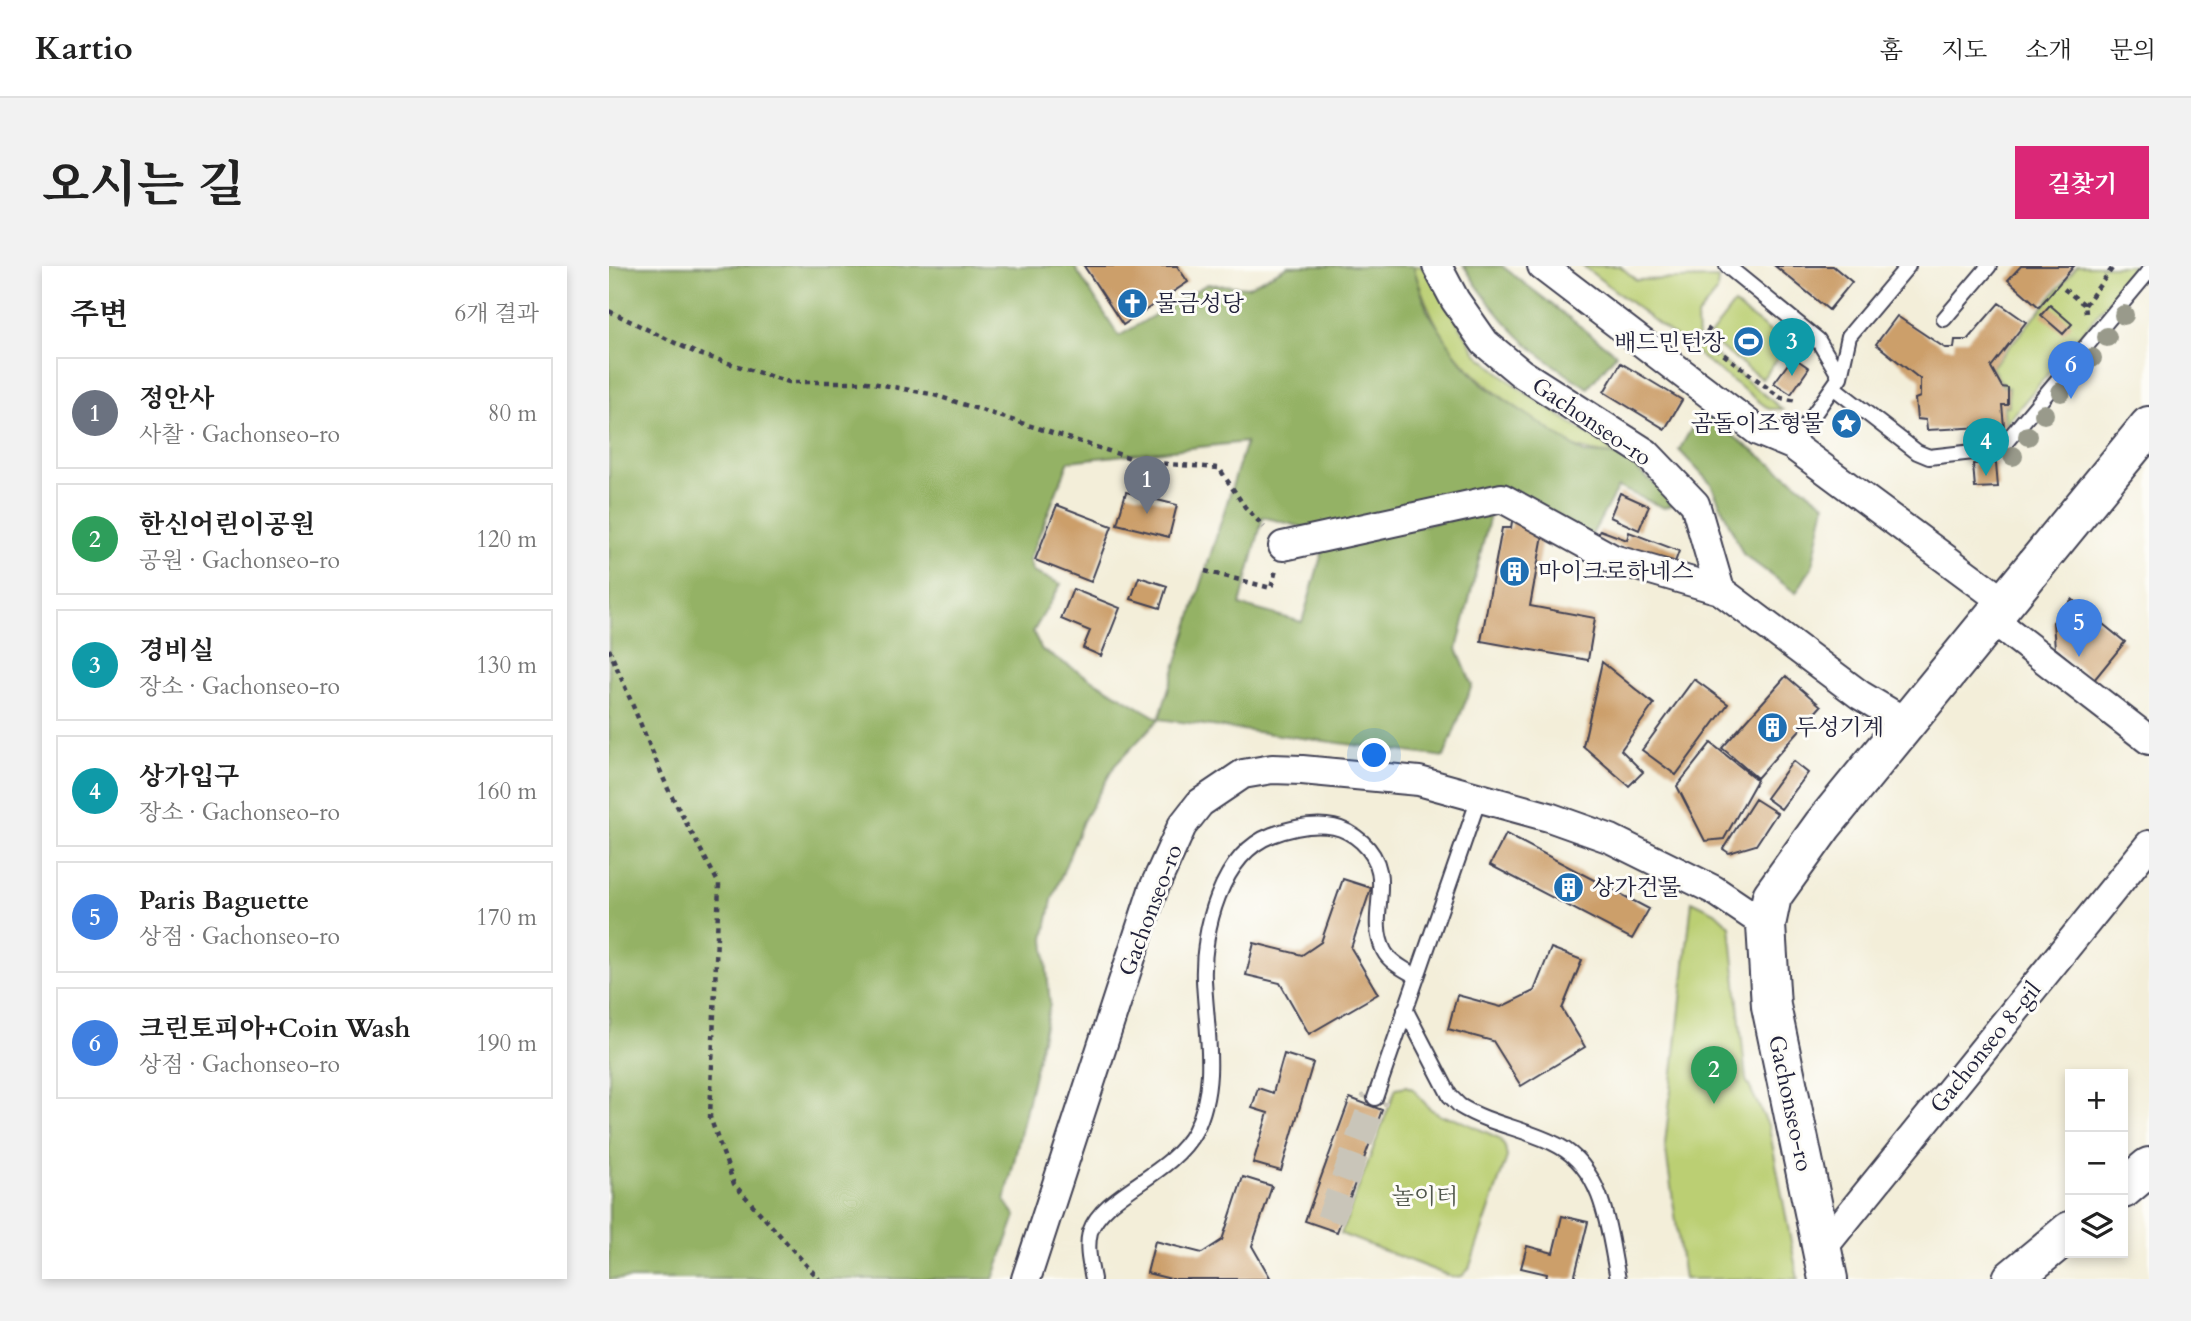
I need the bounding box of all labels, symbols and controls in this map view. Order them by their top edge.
text: Kartio [35,26,133,71]
text: 홈 [1880,34,1903,67]
text: 지도 [1941,34,1987,67]
text: 소개 [2025,34,2072,67]
text: 문의 [2110,34,2156,67]
button: 길찾기 [2015,146,2149,219]
text: 오시는 길 [42,152,245,219]
church icon: 물금성당 [1115,286,1149,320]
place label: 물금성당 [1155,288,1245,319]
text: 주변 [70,294,128,335]
text: 6개 결과 [454,298,539,329]
pin: 3 [1769,318,1815,376]
sports icon: 배드민턴장 [1731,325,1765,359]
place label: 배드민턴장 [1614,327,1726,358]
pin: 6 [2048,341,2094,399]
street label: Gachonseo-ro [1526,370,1658,473]
text: 정안사 [139,381,214,416]
text: 1 [89,398,101,429]
text: 80 m [488,398,537,429]
place icon: 곰돌이조형물 [1830,406,1864,440]
place label: 곰돌이조형물 [1691,408,1824,439]
pin: 4 [1963,418,2009,476]
text: 사찰 · Gachonseo-ro [139,419,340,450]
pin: 1 [1124,456,1170,514]
text: 한신어린이공원 [139,507,315,542]
text: 2 [89,524,101,555]
text: 120 m [476,524,537,555]
text: 공원 · Gachonseo-ro [139,545,340,576]
building icon: 마이크로하네스 [1498,554,1532,588]
place label: 마이크로하네스 [1538,556,1694,587]
pin: 5 [2056,599,2102,657]
text: 경비실 [139,633,214,668]
text: 3 [89,650,101,681]
text: 130 m [476,650,537,681]
text: 장소 · Gachonseo-ro [139,671,340,702]
building icon: 두성기계 [1755,710,1789,744]
place label: 두성기계 [1795,712,1884,743]
your location [1357,738,1391,772]
text: 상가입구 [139,759,239,794]
text: 4 [89,776,101,807]
text: 160 m [476,776,537,807]
text: 장소 · Gachonseo-ro [139,797,340,828]
street label: Gachonseo-ro [1111,840,1190,980]
building icon: 상가건물 [1552,870,1586,904]
place label: 상가건물 [1592,872,1681,903]
text: Paris Baguette [139,883,309,918]
text: 5 [89,902,101,933]
text: 170 m [476,902,537,933]
text: 상점 · Gachonseo-ro [139,921,340,952]
street label: Gachonseo 8-gil [1923,975,2048,1120]
text: 크린토피아+Coin Wash [139,1011,411,1046]
text: 6 [89,1028,101,1059]
text: 190 m [476,1028,537,1059]
street label: Gachonseo-ro [1761,1032,1820,1174]
pin: 2 [1691,1046,1737,1104]
text: 상점 · Gachonseo-ro [139,1049,340,1080]
map controls [2065,1069,2128,1258]
button: + [2065,1069,2128,1132]
button: − [2065,1132,2128,1195]
park label: 놀이터 [1392,1181,1458,1212]
button: layers [2065,1195,2128,1258]

